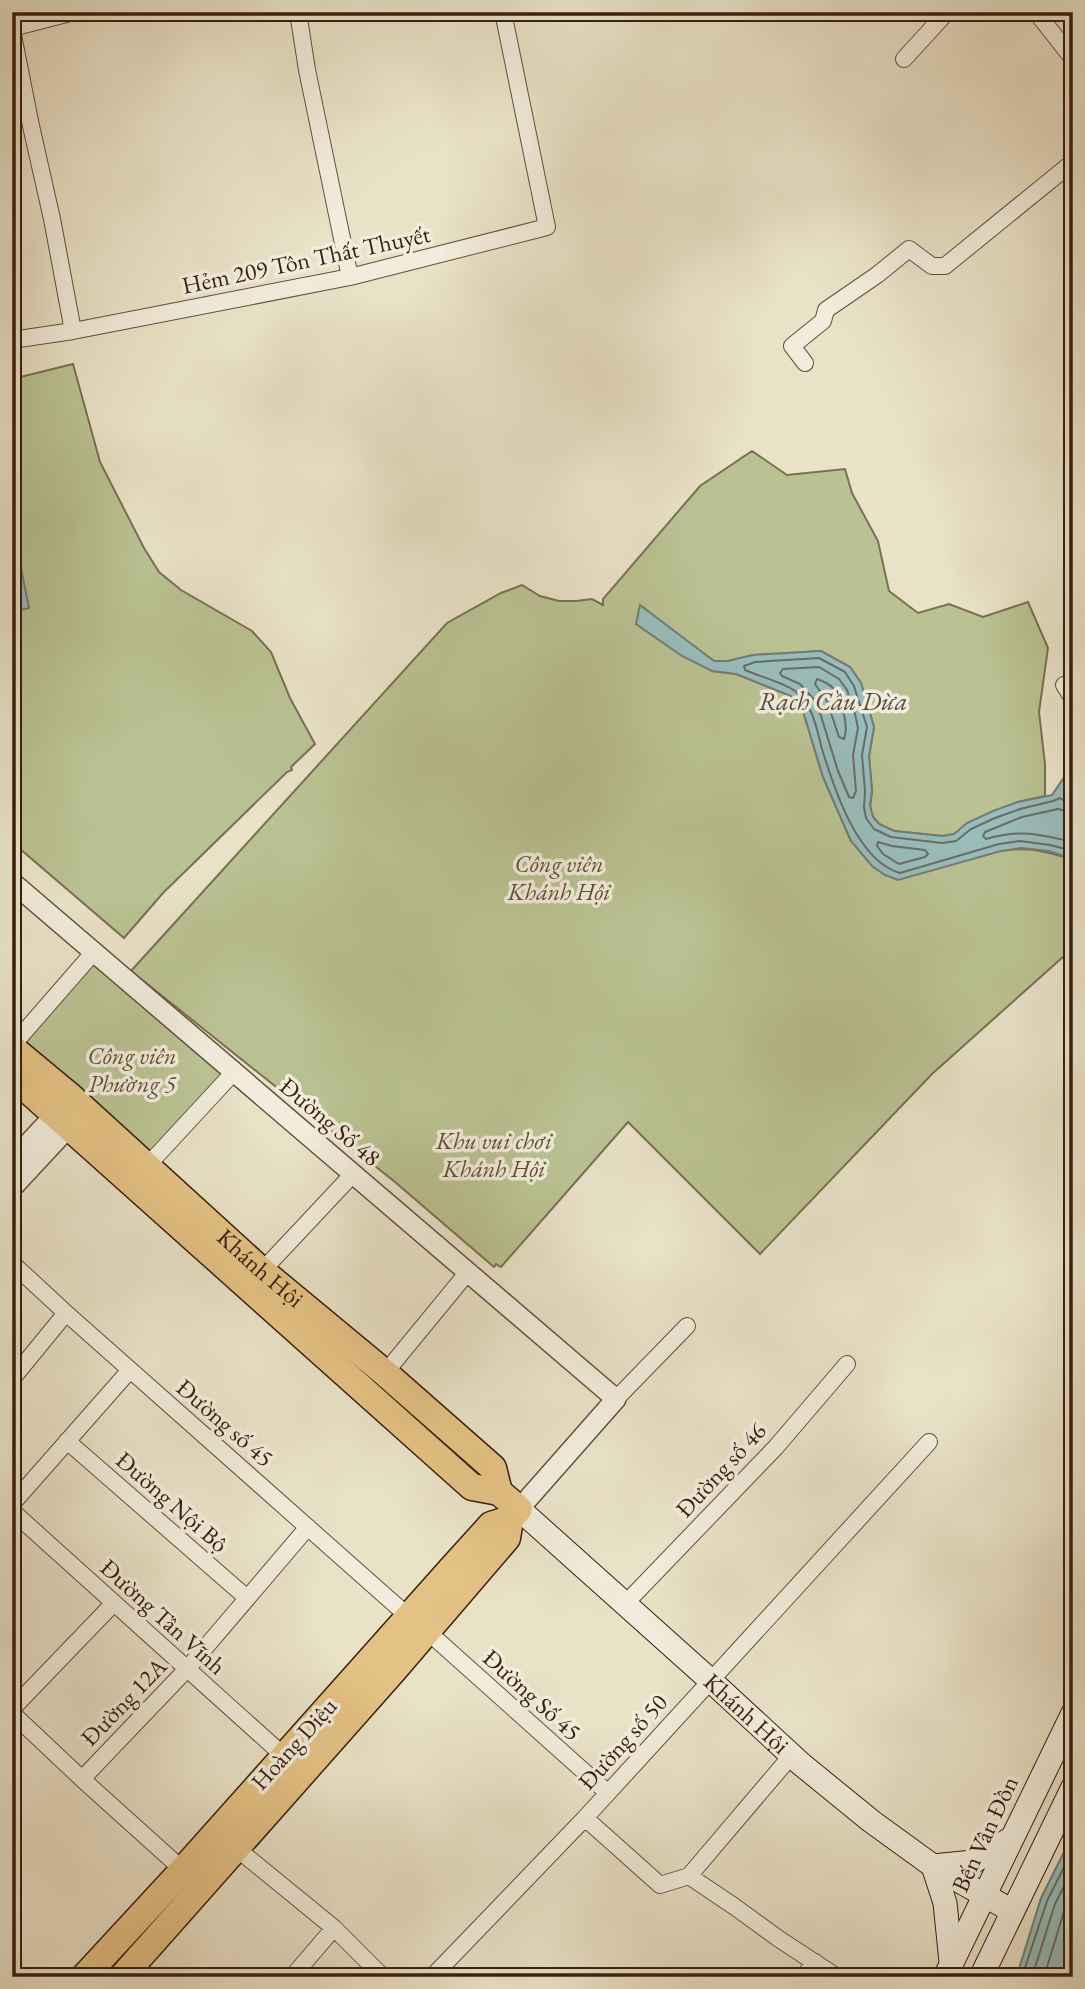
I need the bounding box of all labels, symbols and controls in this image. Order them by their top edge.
street label: Hẻm 209 Tôn Thất Thuyết [179,218,433,301]
water label: Rạch Cầu Dừa [759,684,907,718]
park label: Công viên Khánh Hội [507,848,611,907]
park label: Công viên Phường 5 [88,1040,177,1099]
street label: Đường Số 48 [273,1070,387,1173]
park label: Khu vui chơi Khánh Hội [435,1125,553,1184]
street label: Khánh Hội [211,1222,311,1314]
street label: Đường số 45 [170,1372,280,1473]
street label: Đường số 46 [669,1416,773,1524]
street label: Đường Nội Bộ [110,1444,235,1559]
street label: Đường Tân Vĩnh [94,1552,233,1681]
street label: Đường Số 45 [476,1642,588,1747]
street label: Đường 12A [74,1651,174,1752]
street label: Khánh Hội [698,1666,796,1761]
street label: Đường số 50 [571,1687,674,1796]
street label: Hoàng Diệu [244,1691,344,1797]
street label: Bến Vân Đồn [944,1771,1025,1897]

